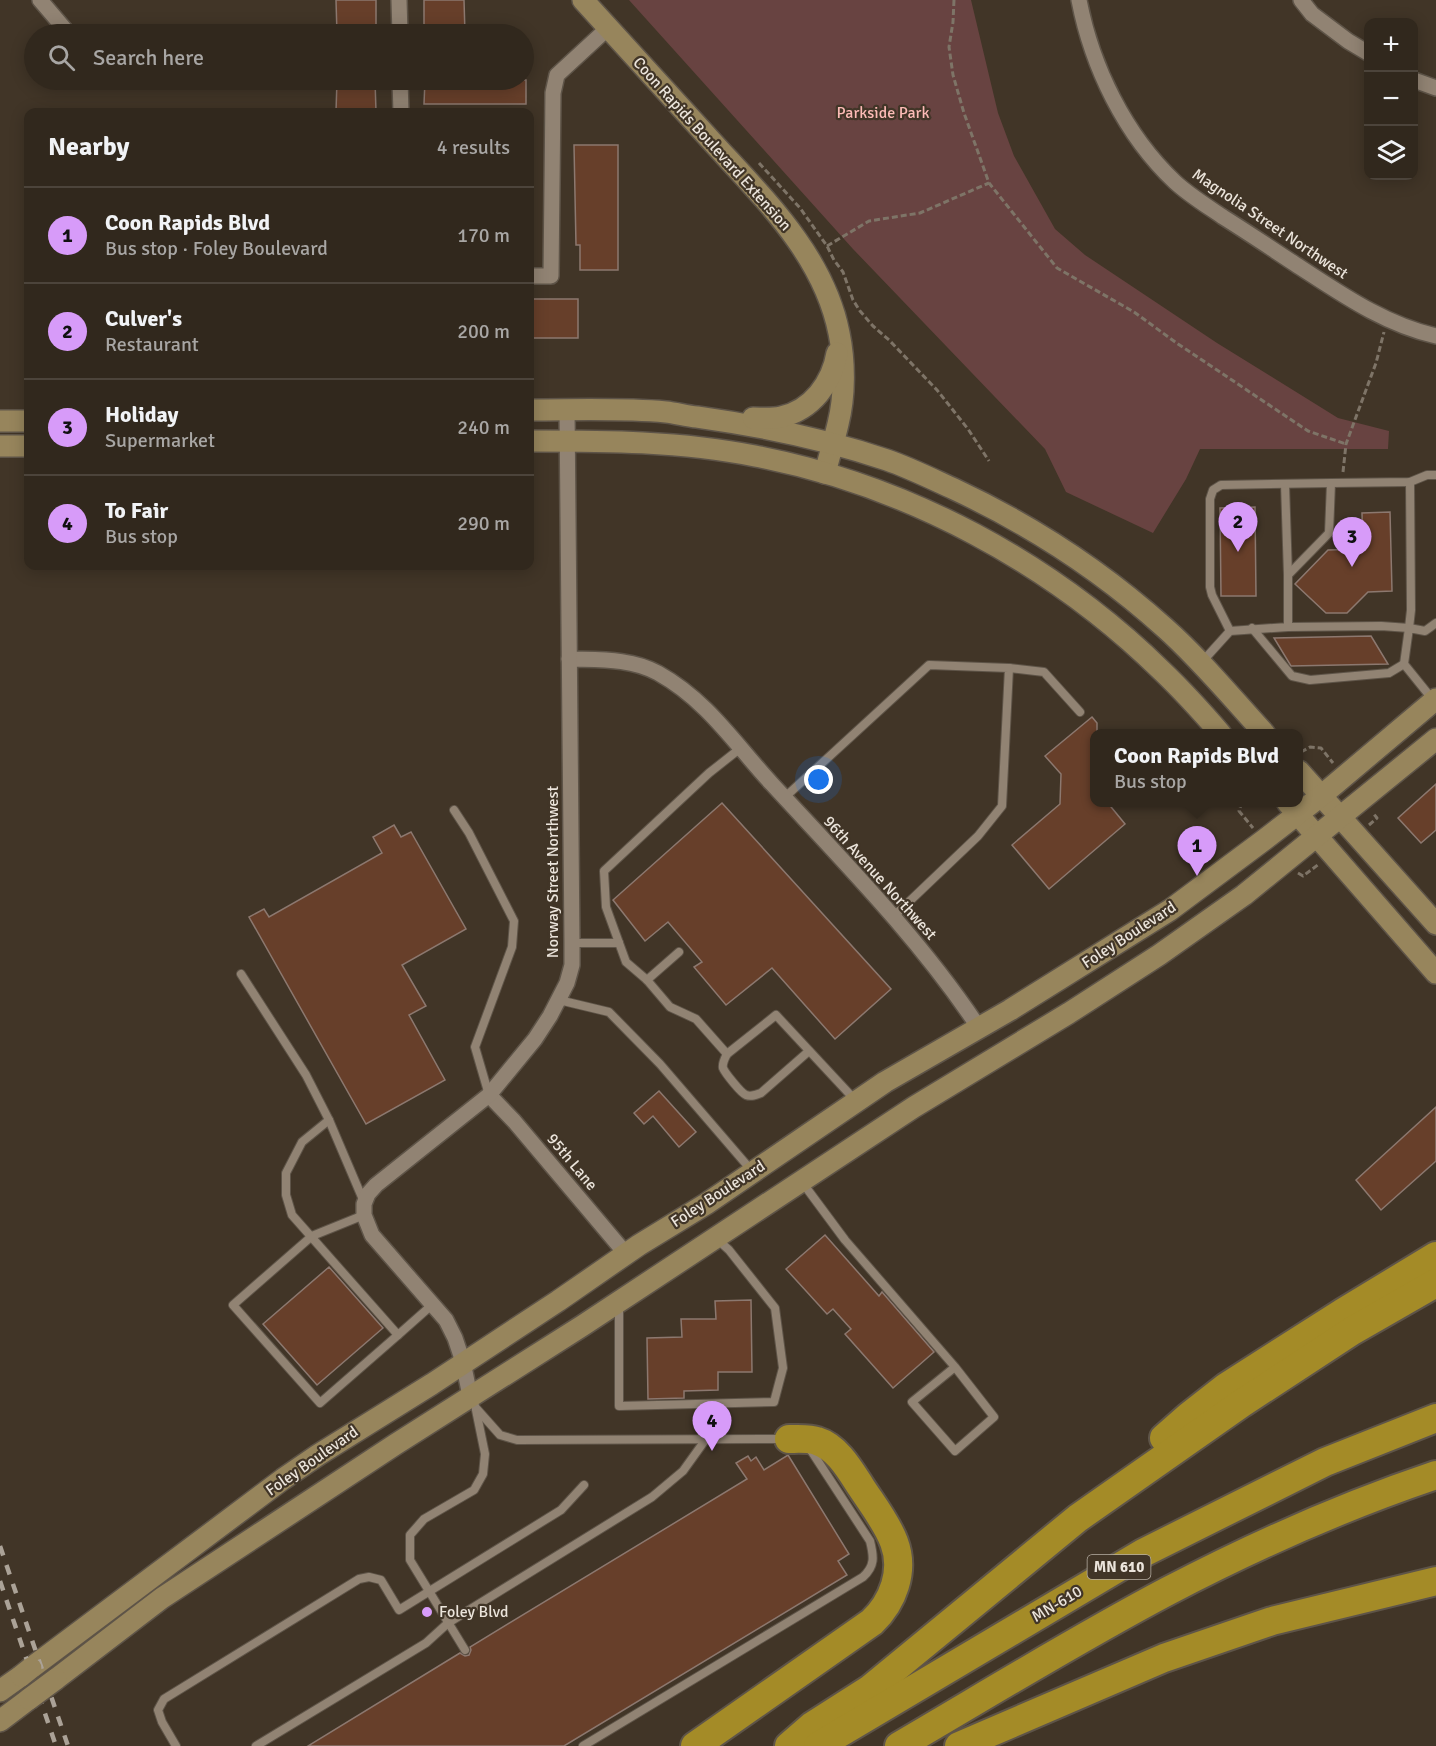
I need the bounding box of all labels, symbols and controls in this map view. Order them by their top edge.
map controls [1364,18,1418,180]
button: + [1364,18,1418,72]
search box [24,24,534,90]
icon: search [45,41,78,74]
text: Search here [93,44,204,71]
street label: Coon Rapids Boulevard Extension [629,53,795,235]
button: − [1364,72,1418,126]
park label: Parkside Park [837,103,929,123]
button: layers [1364,126,1418,180]
text: Nearby [48,131,129,163]
text: 4 results [437,135,510,160]
street label: Magnolia Street Northwest [1188,164,1352,284]
text: Coon Rapids Blvd [105,209,270,236]
text: 1 [62,223,73,248]
text: 170 m [457,223,510,248]
text: Bus stop · Foley Boulevard [105,236,328,261]
text: Culver's [105,305,182,332]
text: 2 [62,319,73,344]
text: 200 m [457,319,510,344]
text: Restaurant [105,332,199,357]
text: Holiday [105,401,179,428]
text: 3 [62,415,73,440]
text: 240 m [457,415,510,440]
text: Supermarket [105,428,215,453]
text: To Fair [105,497,168,524]
pin: 2 [1218,502,1258,552]
text: 4 [62,511,73,536]
text: 290 m [457,511,510,536]
pin: 3 [1332,518,1372,567]
text: Bus stop [105,524,178,549]
popup [1090,729,1303,807]
text: Coon Rapids Blvd [1114,742,1279,769]
your location [804,765,833,794]
text: Bus stop [1114,769,1187,794]
street label: Norway Street Northwest [543,785,563,958]
street label: 96th Avenue Northwest [819,812,941,944]
pin: 1 [1178,826,1216,876]
street label: Foley Boulevard [1078,897,1180,973]
street label: 95th Lane [542,1129,602,1195]
street label: Foley Boulevard [667,1156,769,1232]
pin: 4 [692,1402,732,1451]
street label: Foley Boulevard [262,1422,362,1500]
road number: MN 610 [1088,1555,1150,1579]
street label: MN-610 [1028,1581,1086,1627]
place label: Foley Blvd [439,1602,508,1622]
marker: Foley Blvd [420,1605,434,1619]

